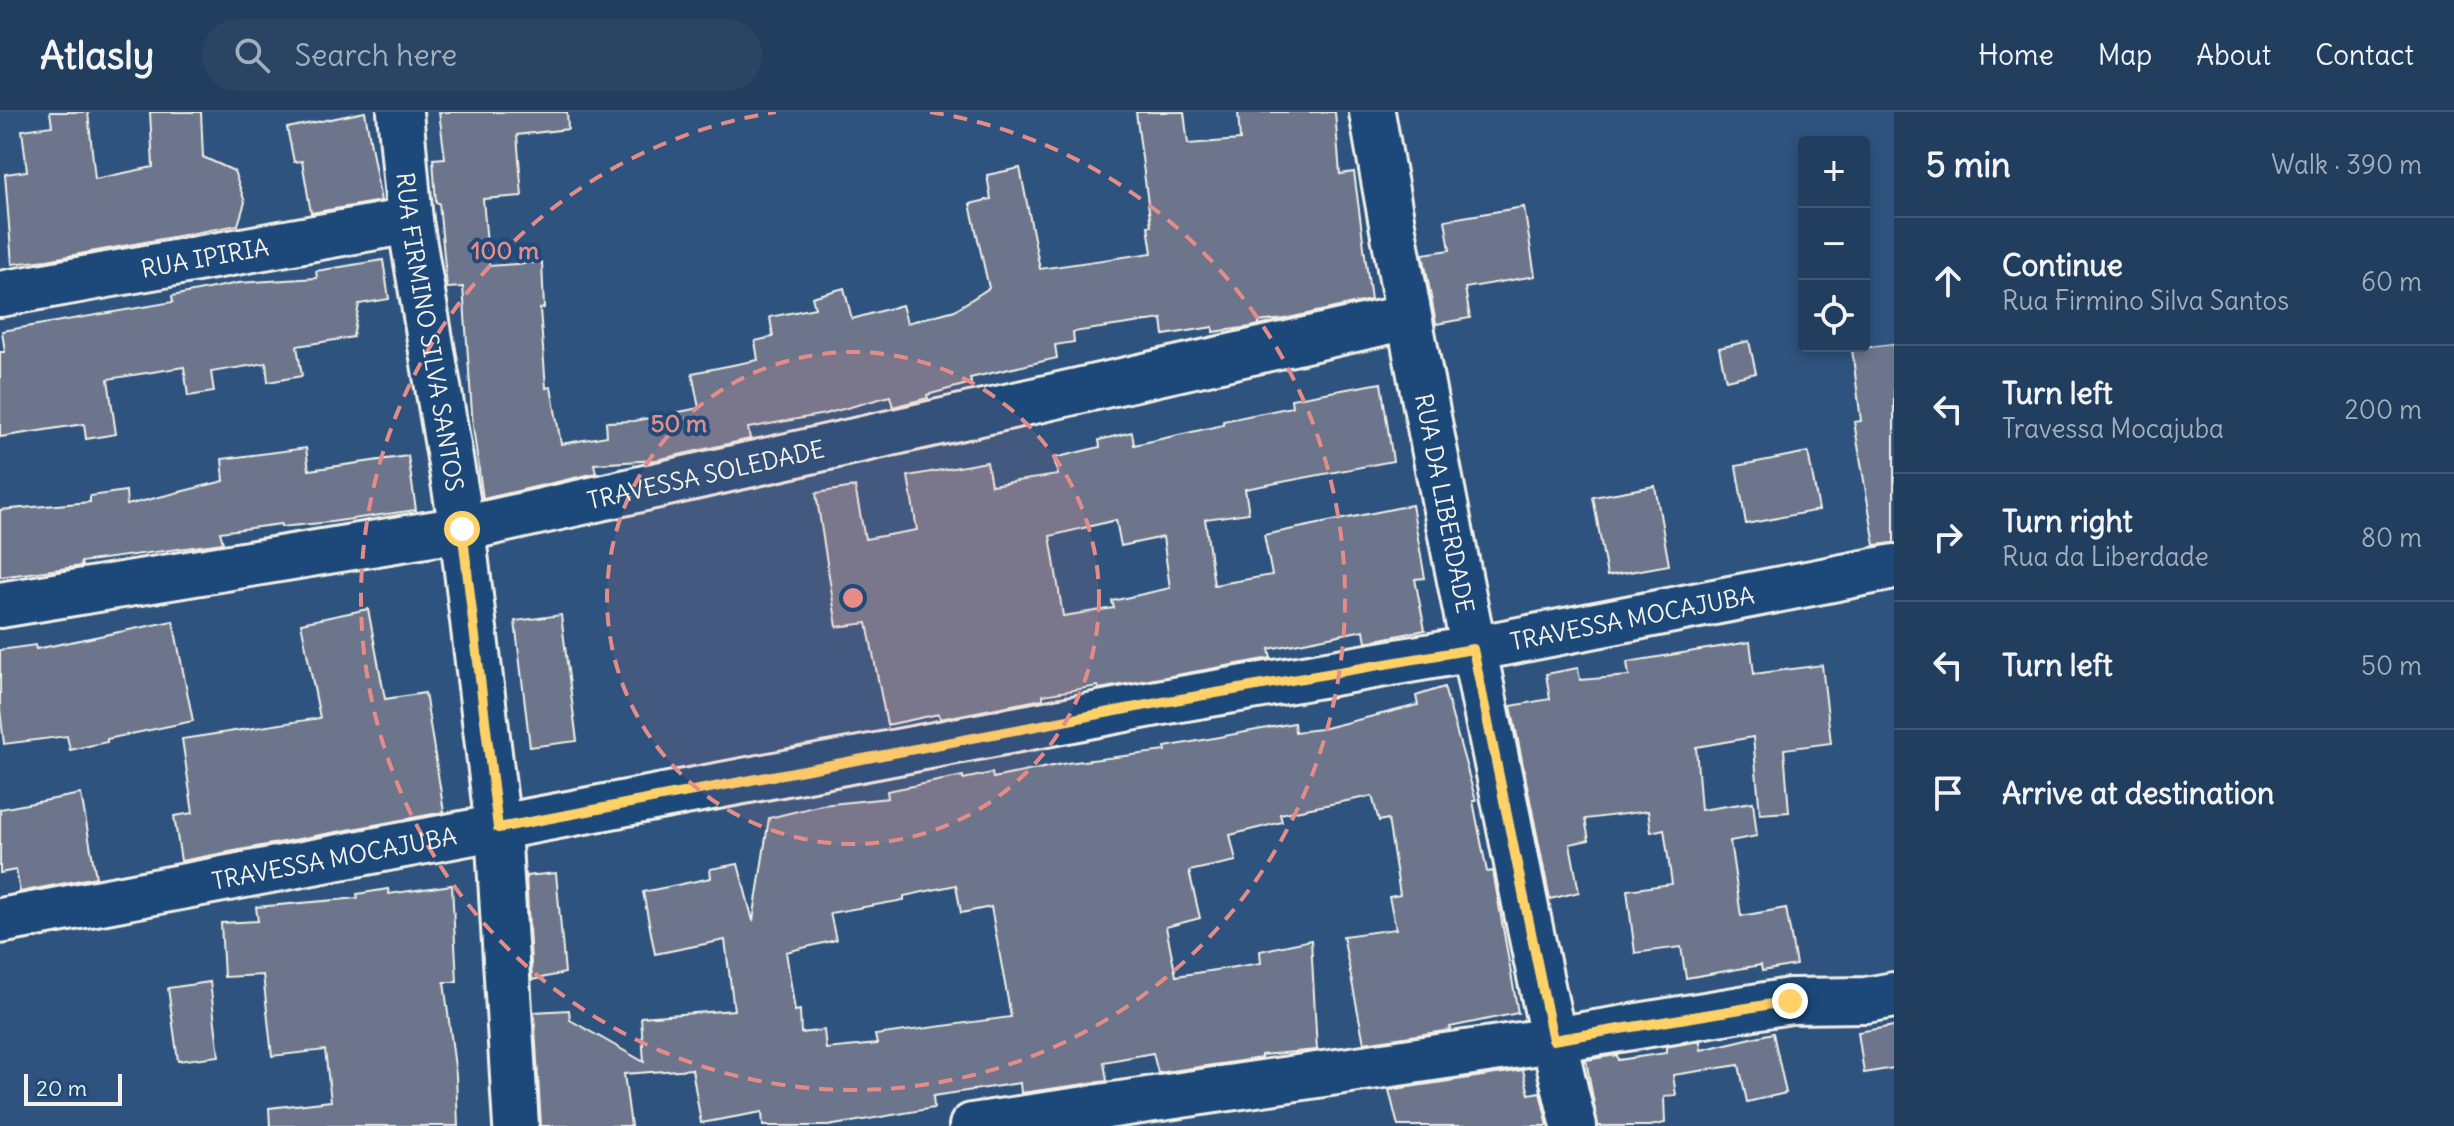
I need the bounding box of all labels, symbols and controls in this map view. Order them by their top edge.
search box [202,19,762,91]
text: Atlasly [40,32,154,79]
icon: search [230,33,274,77]
text: Search here [294,36,457,74]
text: Home [1978,37,2054,73]
text: Map [2098,37,2152,73]
text: About [2196,37,2271,73]
text: Contact [2315,37,2414,73]
map controls [1798,136,1870,352]
button: + [1798,136,1870,208]
text: 5 min [1926,143,2011,186]
text: Walk · 390 m [2271,148,2422,181]
street label: RUA FIRMINO SILVA SANTOS [391,171,470,494]
button: − [1798,208,1870,280]
street label: RUA IPIRIA [139,231,271,284]
text: 100 m [471,235,539,265]
text: Continue [2002,246,2123,284]
icon: ahead [1926,259,1970,303]
text: 60 m [2361,265,2422,298]
button: locate [1798,280,1870,352]
text: Rua Firmino Silva Santos [2002,284,2289,317]
text: Turn left [2002,374,2113,412]
icon: left [1926,387,1970,431]
street label: RUA DA LIBERDADE [1409,391,1481,616]
text: 200 m [2345,393,2422,426]
text: 50 m [651,408,707,438]
text: Travessa Mocajuba [2002,412,2224,445]
street label: TRAVESSA SOLEDADE [584,433,827,515]
text: Turn right [2002,502,2133,540]
route start [444,511,480,547]
icon: right [1926,515,1970,559]
text: 80 m [2361,521,2422,554]
text: Rua da Liberdade [2002,540,2209,573]
street label: TRAVESSA MOCAJUBA [1507,580,1757,656]
centre of rings [839,584,867,612]
icon: left [1926,643,1970,687]
text: Turn left [2002,646,2113,684]
text: 50 m [2361,649,2422,682]
icon: arrive [1926,771,1970,815]
text: Arrive at destination [2002,774,2274,812]
street label: TRAVESSA MOCAJUBA [209,820,459,896]
route end [1772,983,1808,1019]
scale bar [24,1070,122,1106]
text: 20 m [36,1074,87,1102]

